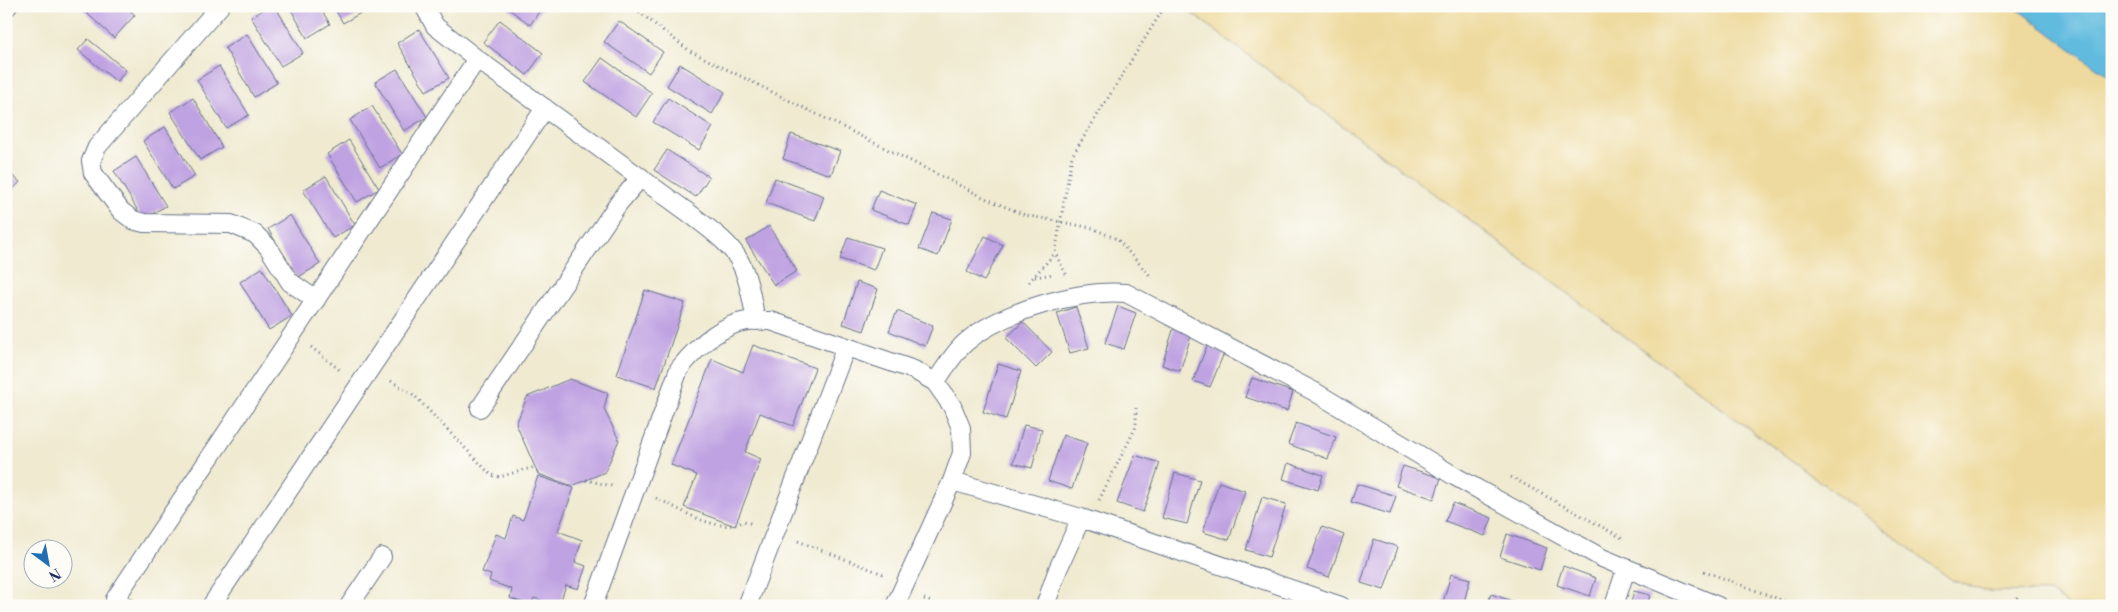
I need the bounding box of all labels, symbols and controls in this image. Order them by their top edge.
north arrow [22,540,72,590]
text: N [45,564,64,585]

